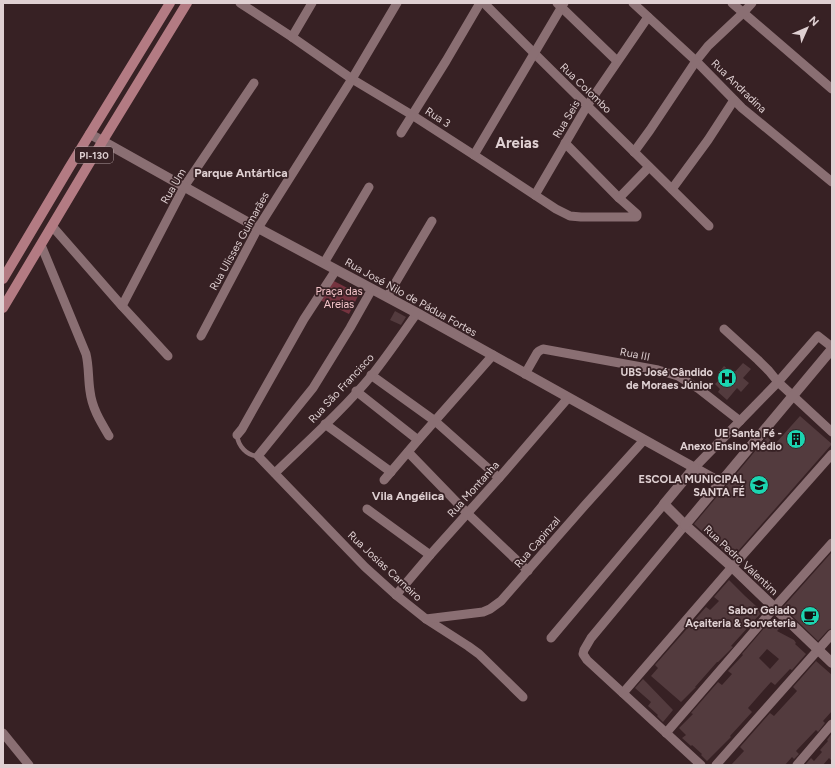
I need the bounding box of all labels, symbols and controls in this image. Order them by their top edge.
north arrow [787,8,827,48]
text: N [806,14,821,29]
street label: Rua Andradina [708,57,769,116]
street label: Rua Colombo [557,61,614,116]
street label: Rua Seis [550,98,583,141]
street label: Rua 3 [423,105,453,130]
district label: Areias [495,134,539,152]
road number: PI-130 [75,147,113,163]
street label: Rua Um [158,166,189,206]
district label: Parque Antártica [194,166,288,180]
street label: Rua Ulisses Guimarães [207,190,272,293]
street label: Rua José Nilo de Pádua Fortes [342,256,479,339]
park label: Praça das Areias [315,285,363,311]
street label: Rua III [619,345,651,364]
street label: Rua São Francisco [306,351,377,426]
place label: UBS José Cândido de Moraes Júnior [621,366,714,392]
hospital icon: UBS José Cândido de Moraes Júnior [716,367,738,389]
place label: UE Santa Fé - Anexo Ensino Médio [680,427,783,453]
building icon: UE Santa Fé - Anexo Ensino Médio [785,428,807,450]
street label: Rua Montanha [445,459,502,520]
place label: ESCOLA MUNICIPAL SANTA FÉ [638,473,745,499]
school or university icon: ESCOLA MUNICIPAL SANTA FÉ [748,474,770,496]
district label: Vila Angélica [372,489,444,503]
street label: Rua Capinzal [512,514,563,571]
street label: Rua Pedro Valentim [701,523,780,598]
street label: Rua Josias Carneiro [345,529,424,604]
place label: Sabor Gelado Açaiteria & Sorveteria [685,604,797,630]
cafe icon: Sabor Gelado Açaiteria & Sorveteria [799,605,821,627]

